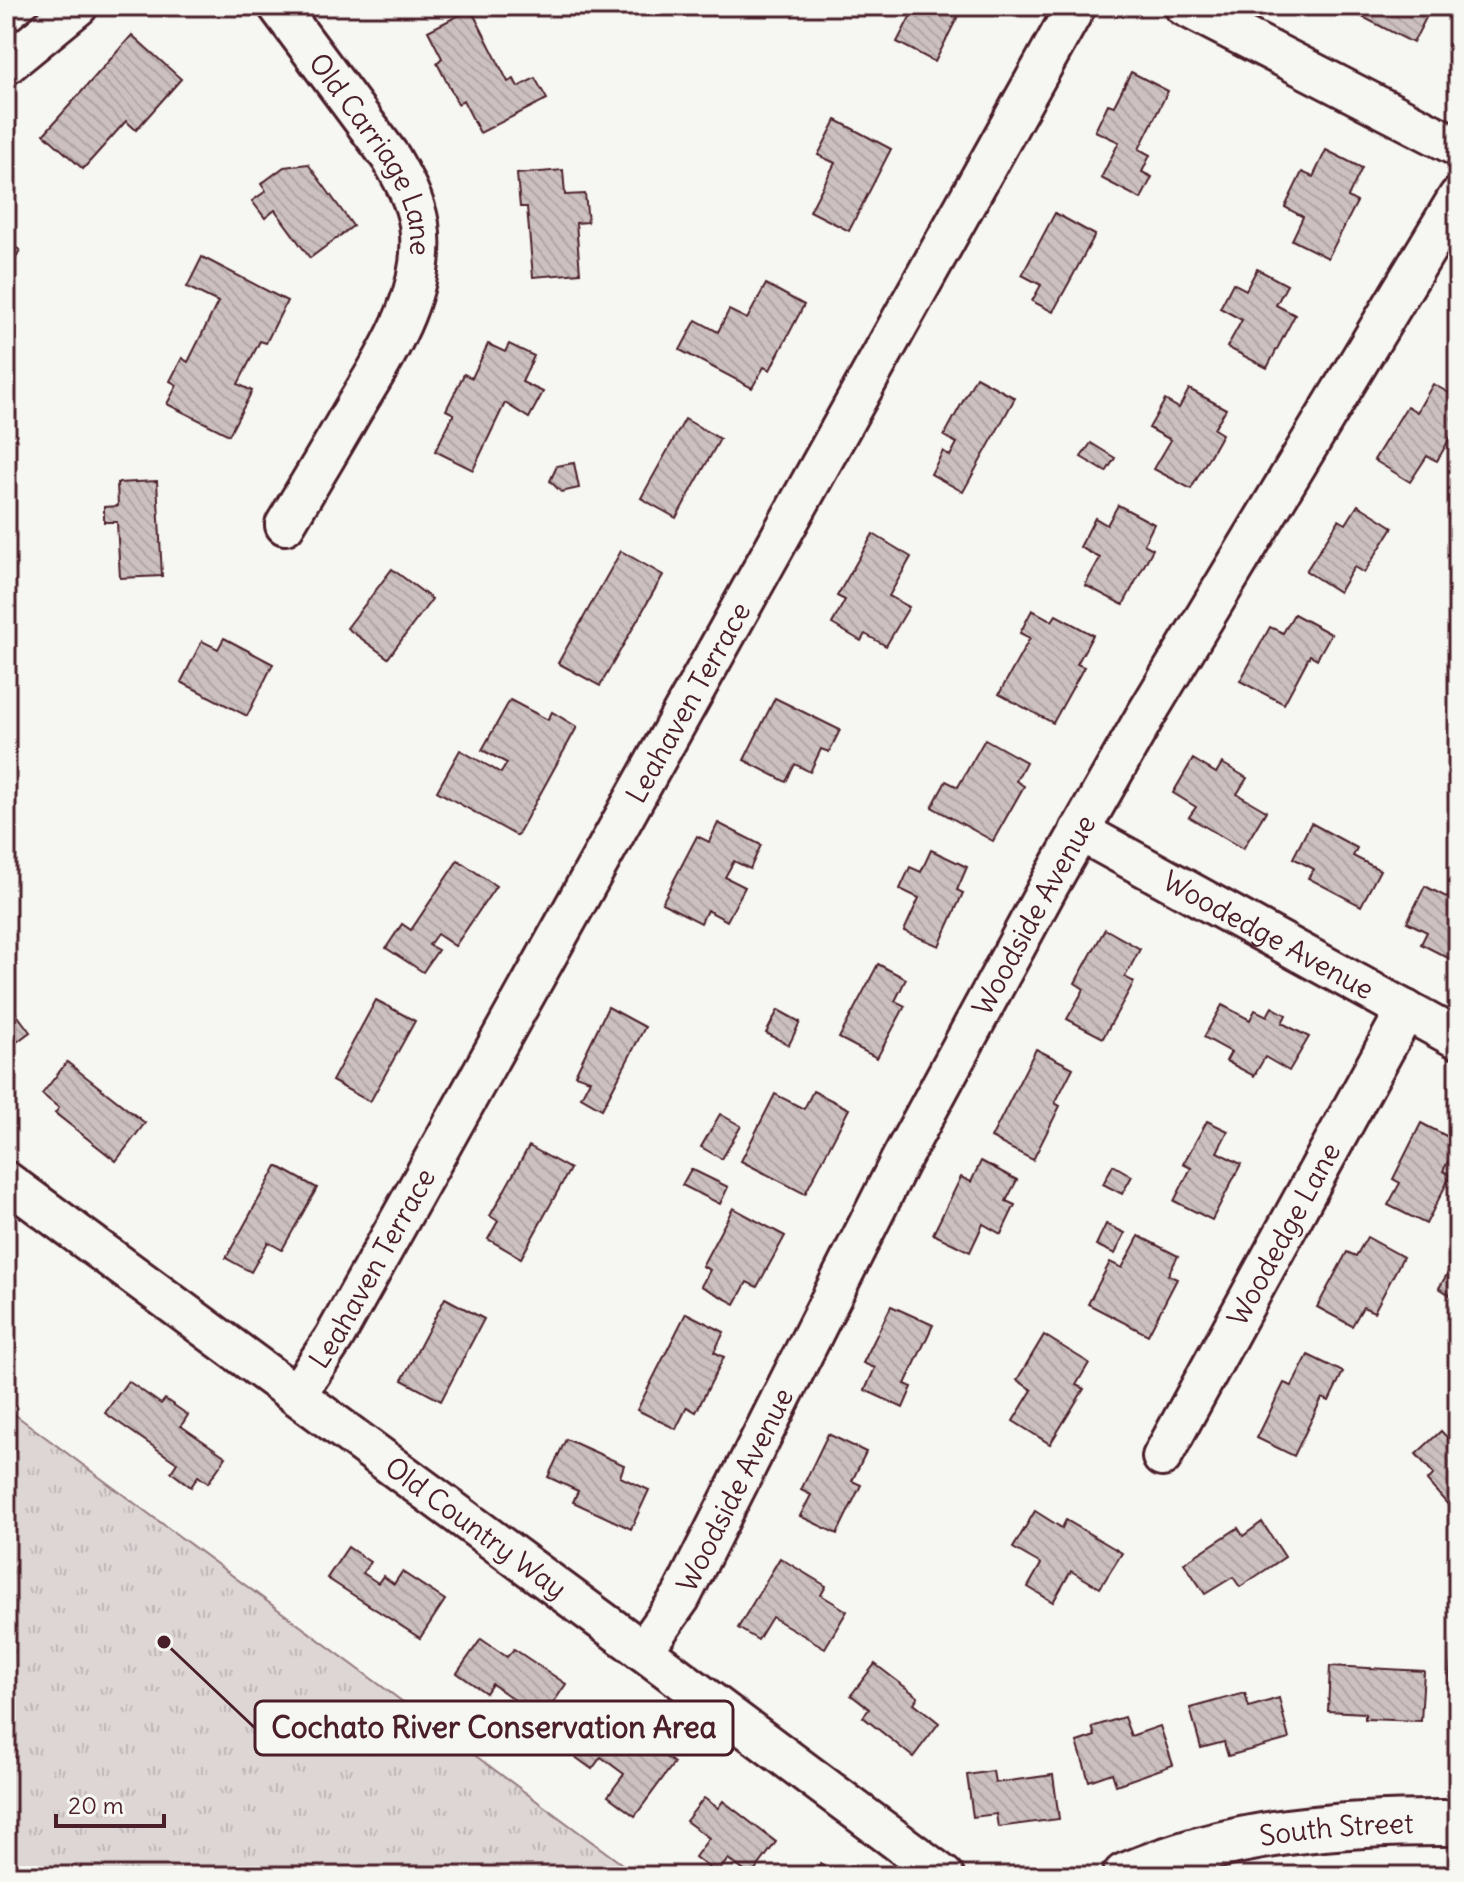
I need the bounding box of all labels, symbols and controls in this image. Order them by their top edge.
street label: Old Carriage Lane [301,46,439,256]
street label: Leahaven Terrace [618,596,758,809]
street label: Woodside Avenue [964,808,1103,1021]
street label: Woodedge Avenue [1157,863,1380,1007]
street label: Woodedge Lane [1219,1136,1348,1332]
street label: Leahaven Terrace [301,1162,443,1375]
street label: Woodside Avenue [669,1382,801,1598]
street label: Old Country Way [378,1449,574,1607]
callout: Cochato River Conservation Area [255,1701,733,1755]
text: Cochato River Conservation Area [271,1708,717,1746]
scale bar [56,1778,164,1828]
text: 20 m [68,1790,124,1820]
street label: South Street [1257,1805,1414,1854]

